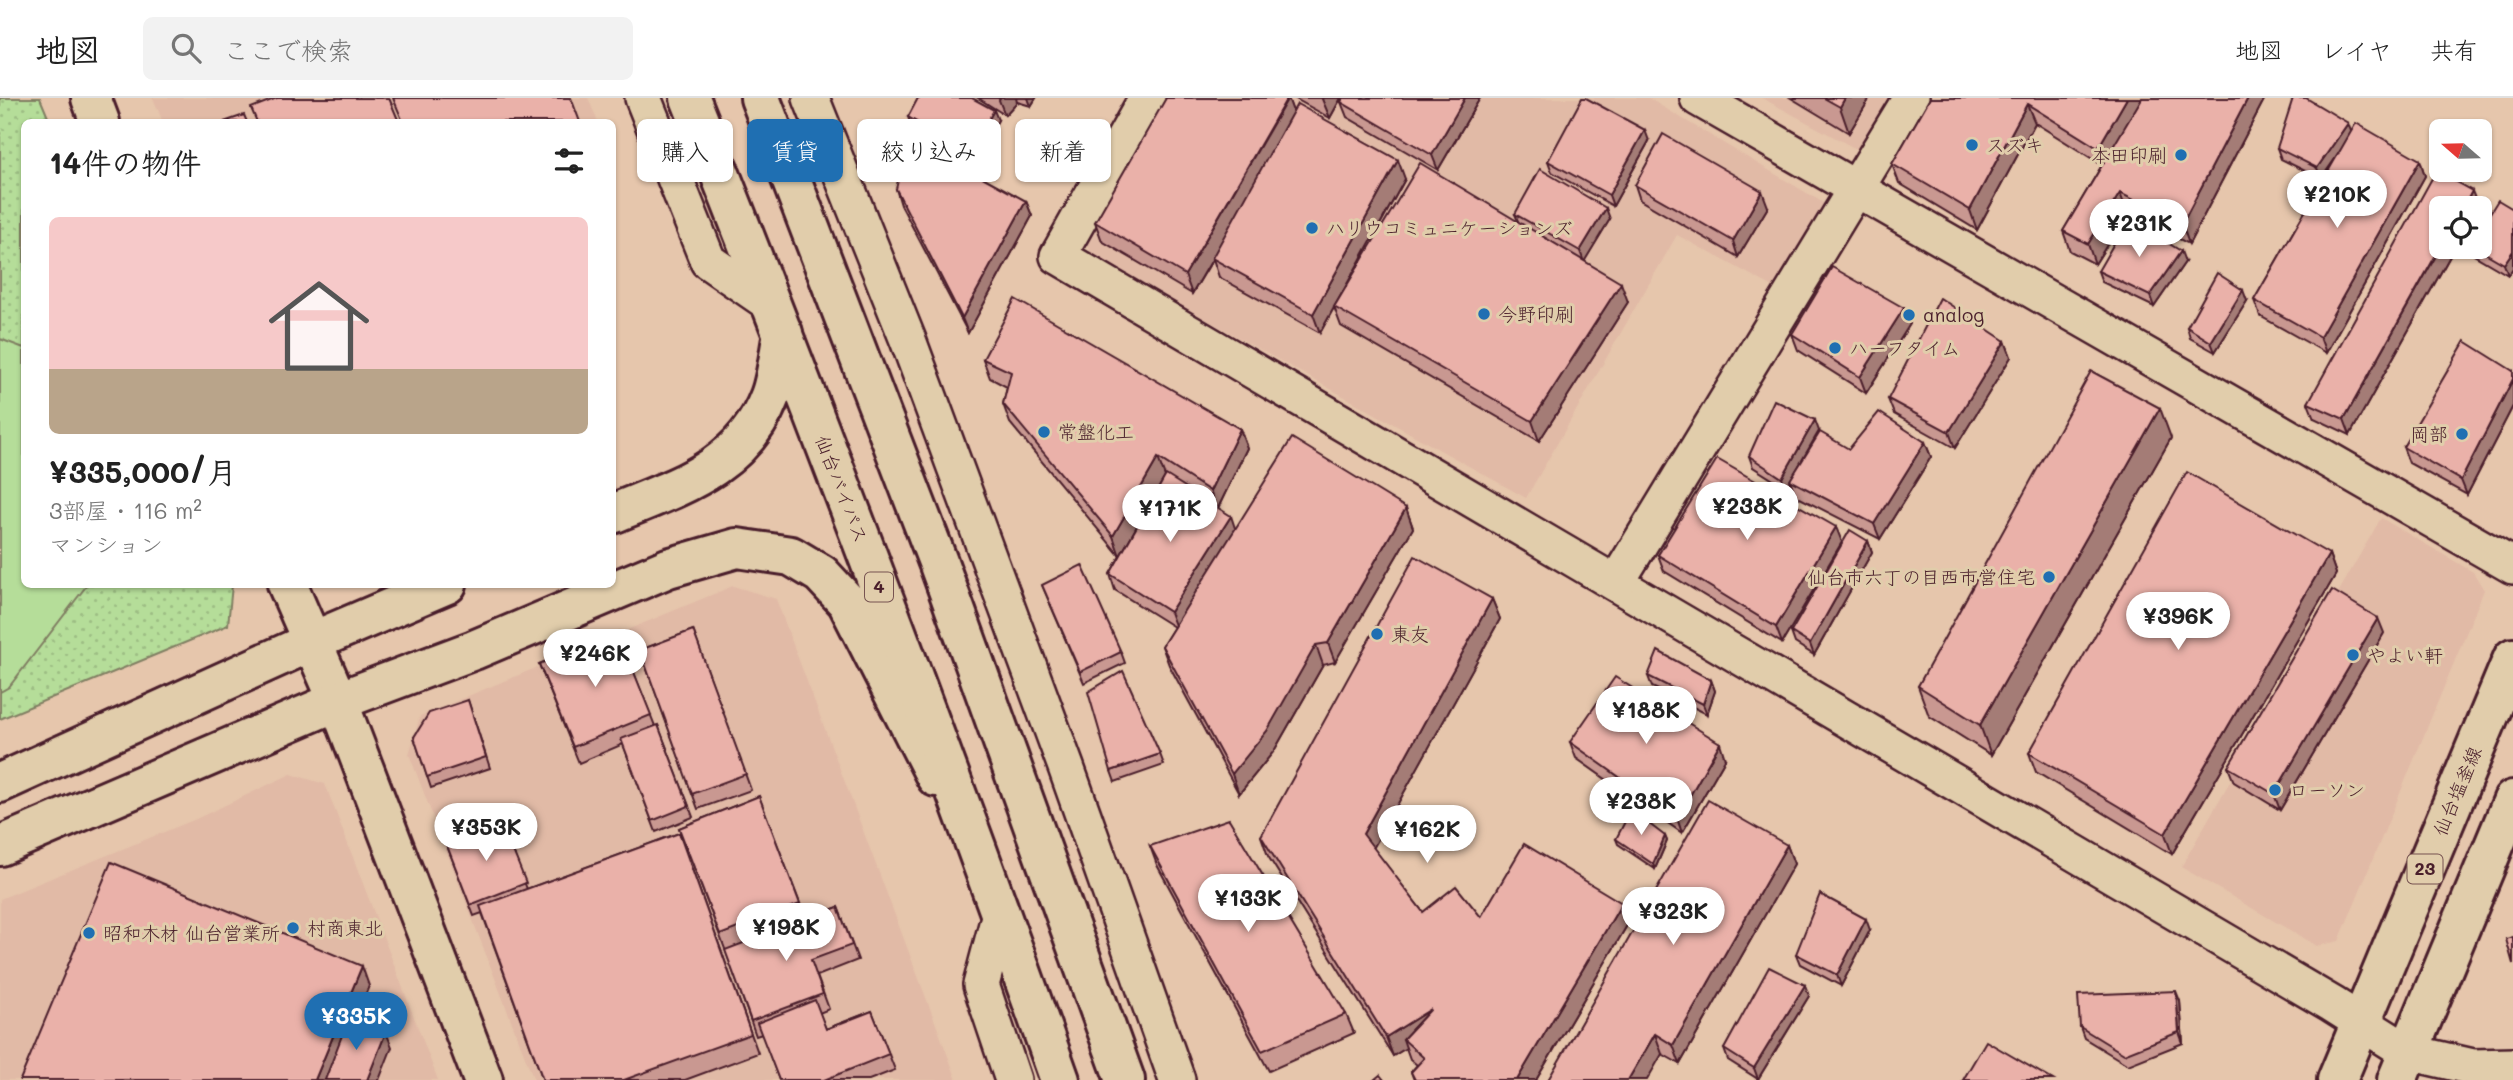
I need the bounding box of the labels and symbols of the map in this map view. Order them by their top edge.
north arrow [2429,119,2492,182]
place label: スズキ [1986,132,2044,157]
marker: スズキ [1964,137,1980,153]
place label: 本田印刷 [2091,142,2167,167]
marker: 本田印刷 [2173,147,2189,163]
pin: ¥210K [2288,170,2386,230]
pin: ¥231K [2090,200,2188,259]
place label: ハリウコミュニケーションズ [1326,215,1573,240]
marker: ハリウコミュニケーションズ [1304,220,1320,236]
place label: 今野印刷 [1498,301,1574,326]
place label: analog [1923,302,1984,327]
marker: 今野印刷 [1476,306,1492,322]
marker: analog [1901,307,1917,323]
place label: ハーフタイム [1849,335,1960,360]
marker: ハーフタイム [1827,340,1843,356]
place label: 常盤化工 [1058,419,1134,444]
place label: 岡部 [2410,421,2448,446]
marker: 常盤化工 [1036,424,1052,440]
marker: 岡部 [2454,426,2470,442]
street label: 仙台バイパス [810,431,874,546]
pin: ¥238K [1698,482,1796,542]
pin: ¥171K [1121,484,1219,544]
place label: 仙台市六丁の目西市営住宅 [1807,564,2035,589]
marker: 仙台市六丁の目西市営住宅 [2041,569,2057,585]
road number: 4 [865,573,893,602]
pin: ¥396K [2129,592,2227,652]
place label: 東友 [1391,621,1429,646]
marker: 東友 [1369,626,1385,642]
pin: ¥246K [546,630,644,689]
place label: やよい軒 [2367,642,2443,667]
marker: やよい軒 [2345,647,2361,663]
pin: ¥188K [1597,686,1695,746]
street label: 仙台塩釜線 [2426,742,2487,839]
place label: ローソン [2289,777,2365,802]
pin: ¥238K [1592,778,1690,837]
marker: ローソン [2267,782,2283,798]
pin: ¥353K [437,804,535,863]
pin: ¥162K [1378,806,1476,865]
road number: 23 [2408,854,2442,884]
pin: ¥133K [1199,874,1297,934]
pin: ¥323K [1624,888,1722,947]
pin: ¥198K [737,904,835,963]
place label: 村商東北 [307,915,383,940]
place label: 昭和木材 仙台営業所 [103,920,280,945]
marker: 村商東北 [285,920,301,936]
marker: 昭和木材 仙台営業所 [81,925,97,941]
pin: ¥335K [307,992,405,1052]

